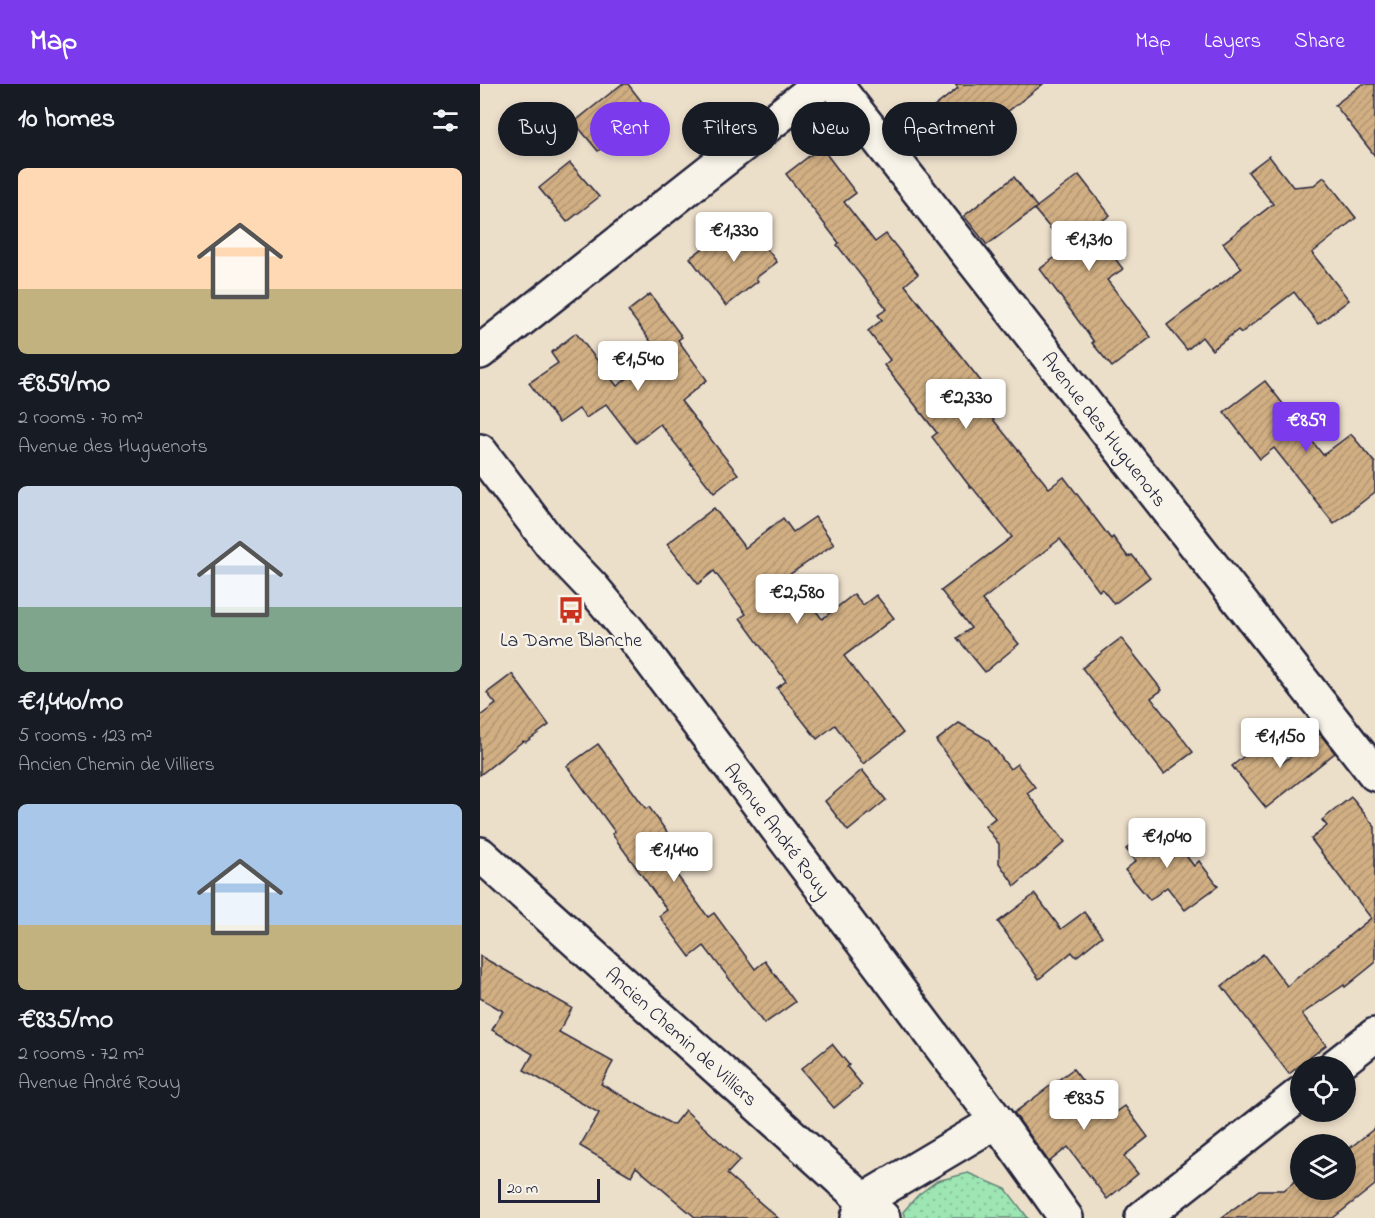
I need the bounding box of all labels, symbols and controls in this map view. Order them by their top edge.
text: Map [30,22,77,63]
text: Map [1135,27,1171,57]
text: Layers [1204,27,1261,57]
text: Share [1294,27,1345,57]
text: 10 homes [18,101,115,139]
chip: Buy [498,102,578,156]
chip: Rent [590,102,670,156]
chip: Filters [682,102,779,156]
chip: New [791,102,870,156]
chip: Apartment [882,102,1017,156]
icon: filters [429,104,462,137]
icon: home [186,207,294,315]
pin: €1,330 [685,212,783,263]
text: €1,330 [710,217,758,246]
pin: €1,310 [1040,221,1138,272]
text: €1,310 [1066,226,1113,255]
pin: €1,540 [589,341,687,392]
text: €1,540 [612,346,664,375]
street label: Avenue des Huguenots [1032,347,1173,515]
text: €859/mo [18,366,110,404]
pin: €2,330 [917,379,1015,430]
text: €2,330 [940,384,992,413]
pin: €859 [1270,402,1342,453]
text: 2 rooms · 70 m² [18,404,143,433]
text: €859 [1287,407,1325,436]
text: Avenue des Huguenots [18,433,208,462]
icon: home [186,525,294,633]
pin: €2,580 [748,574,846,625]
text: €2,580 [770,579,824,608]
bus stop icon: La Dame Blanche [556,595,586,625]
place label: La Dame Blanche [500,627,642,656]
text: €1,440/mo [18,684,123,722]
pin: €1,150 [1231,718,1329,769]
text: 5 rooms · 123 m² [18,722,152,751]
text: €1,150 [1255,723,1305,752]
text: Ancien Chemin de Villiers [18,751,215,780]
street label: Avenue André Rouy [716,758,836,905]
pin: €1,040 [1118,818,1216,869]
text: €1,040 [1142,823,1192,852]
pin: €1,440 [625,832,723,883]
text: €1,440 [650,837,698,866]
icon: home [186,843,294,951]
street label: Ancien Chemin de Villiers [598,961,763,1114]
text: €835/mo [18,1002,113,1040]
text: 2 rooms · 72 m² [18,1040,145,1069]
map controls [1290,1056,1356,1200]
button: locate [1290,1056,1356,1122]
text: Avenue André Rouy [18,1069,180,1098]
pin: €835 [1048,1080,1120,1131]
text: €835 [1063,1085,1105,1114]
button: layers [1290,1134,1356,1200]
scale bar [498,1176,600,1204]
text: 20 m [507,1177,538,1201]

